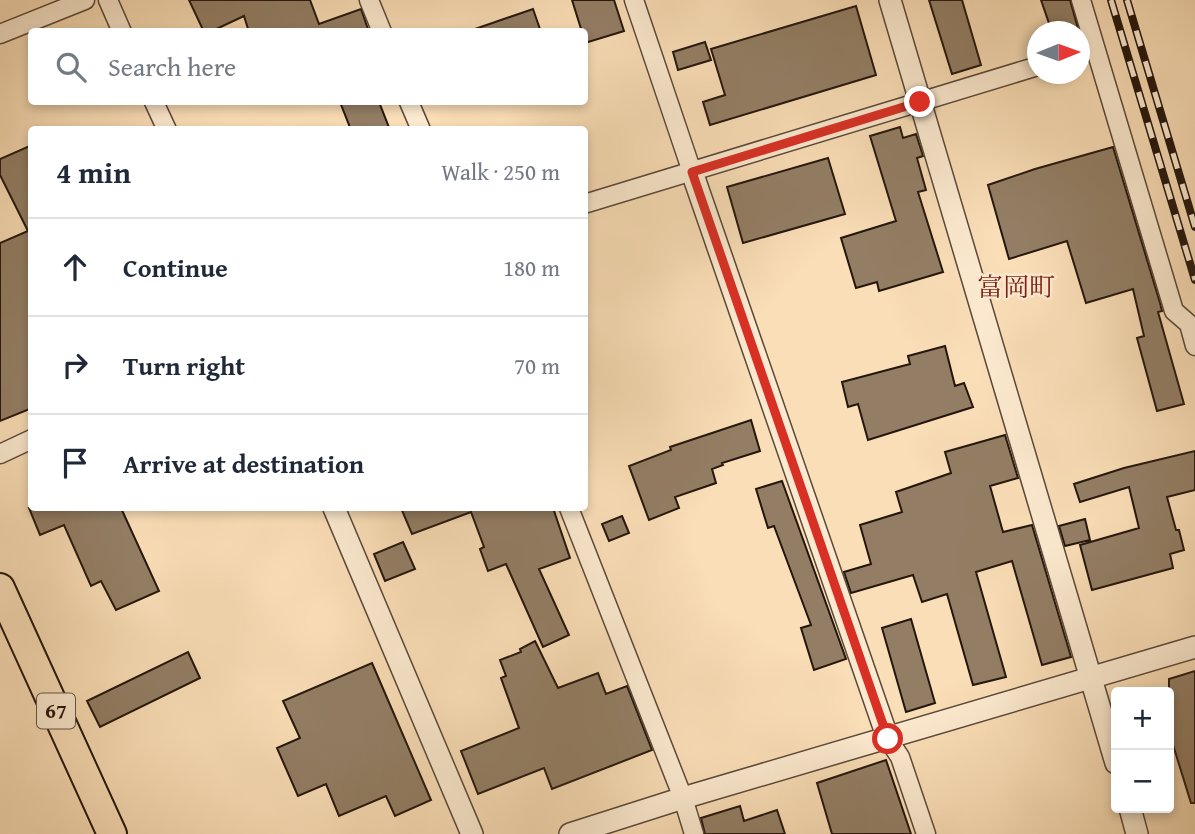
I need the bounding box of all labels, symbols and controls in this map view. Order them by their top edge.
north arrow [1027,21,1090,84]
search box [28,28,588,105]
text: Search here [108,47,236,86]
icon: search [52,48,90,86]
route end [904,86,935,117]
text: 4 min [56,150,131,194]
text: Walk · 250 m [441,155,560,188]
icon: ahead [56,248,94,286]
text: Continue [123,248,228,287]
text: 180 m [503,251,560,284]
district label: 富岡町 [977,267,1055,306]
icon: right [56,346,94,384]
text: Turn right [123,346,245,385]
text: 70 m [514,349,560,382]
icon: arrive [56,444,94,482]
text: Arrive at destination [123,444,364,483]
map controls [1111,687,1174,813]
button: + [1111,687,1174,750]
road number: 67 [37,694,75,728]
route start [872,723,903,754]
button: − [1111,750,1174,813]

